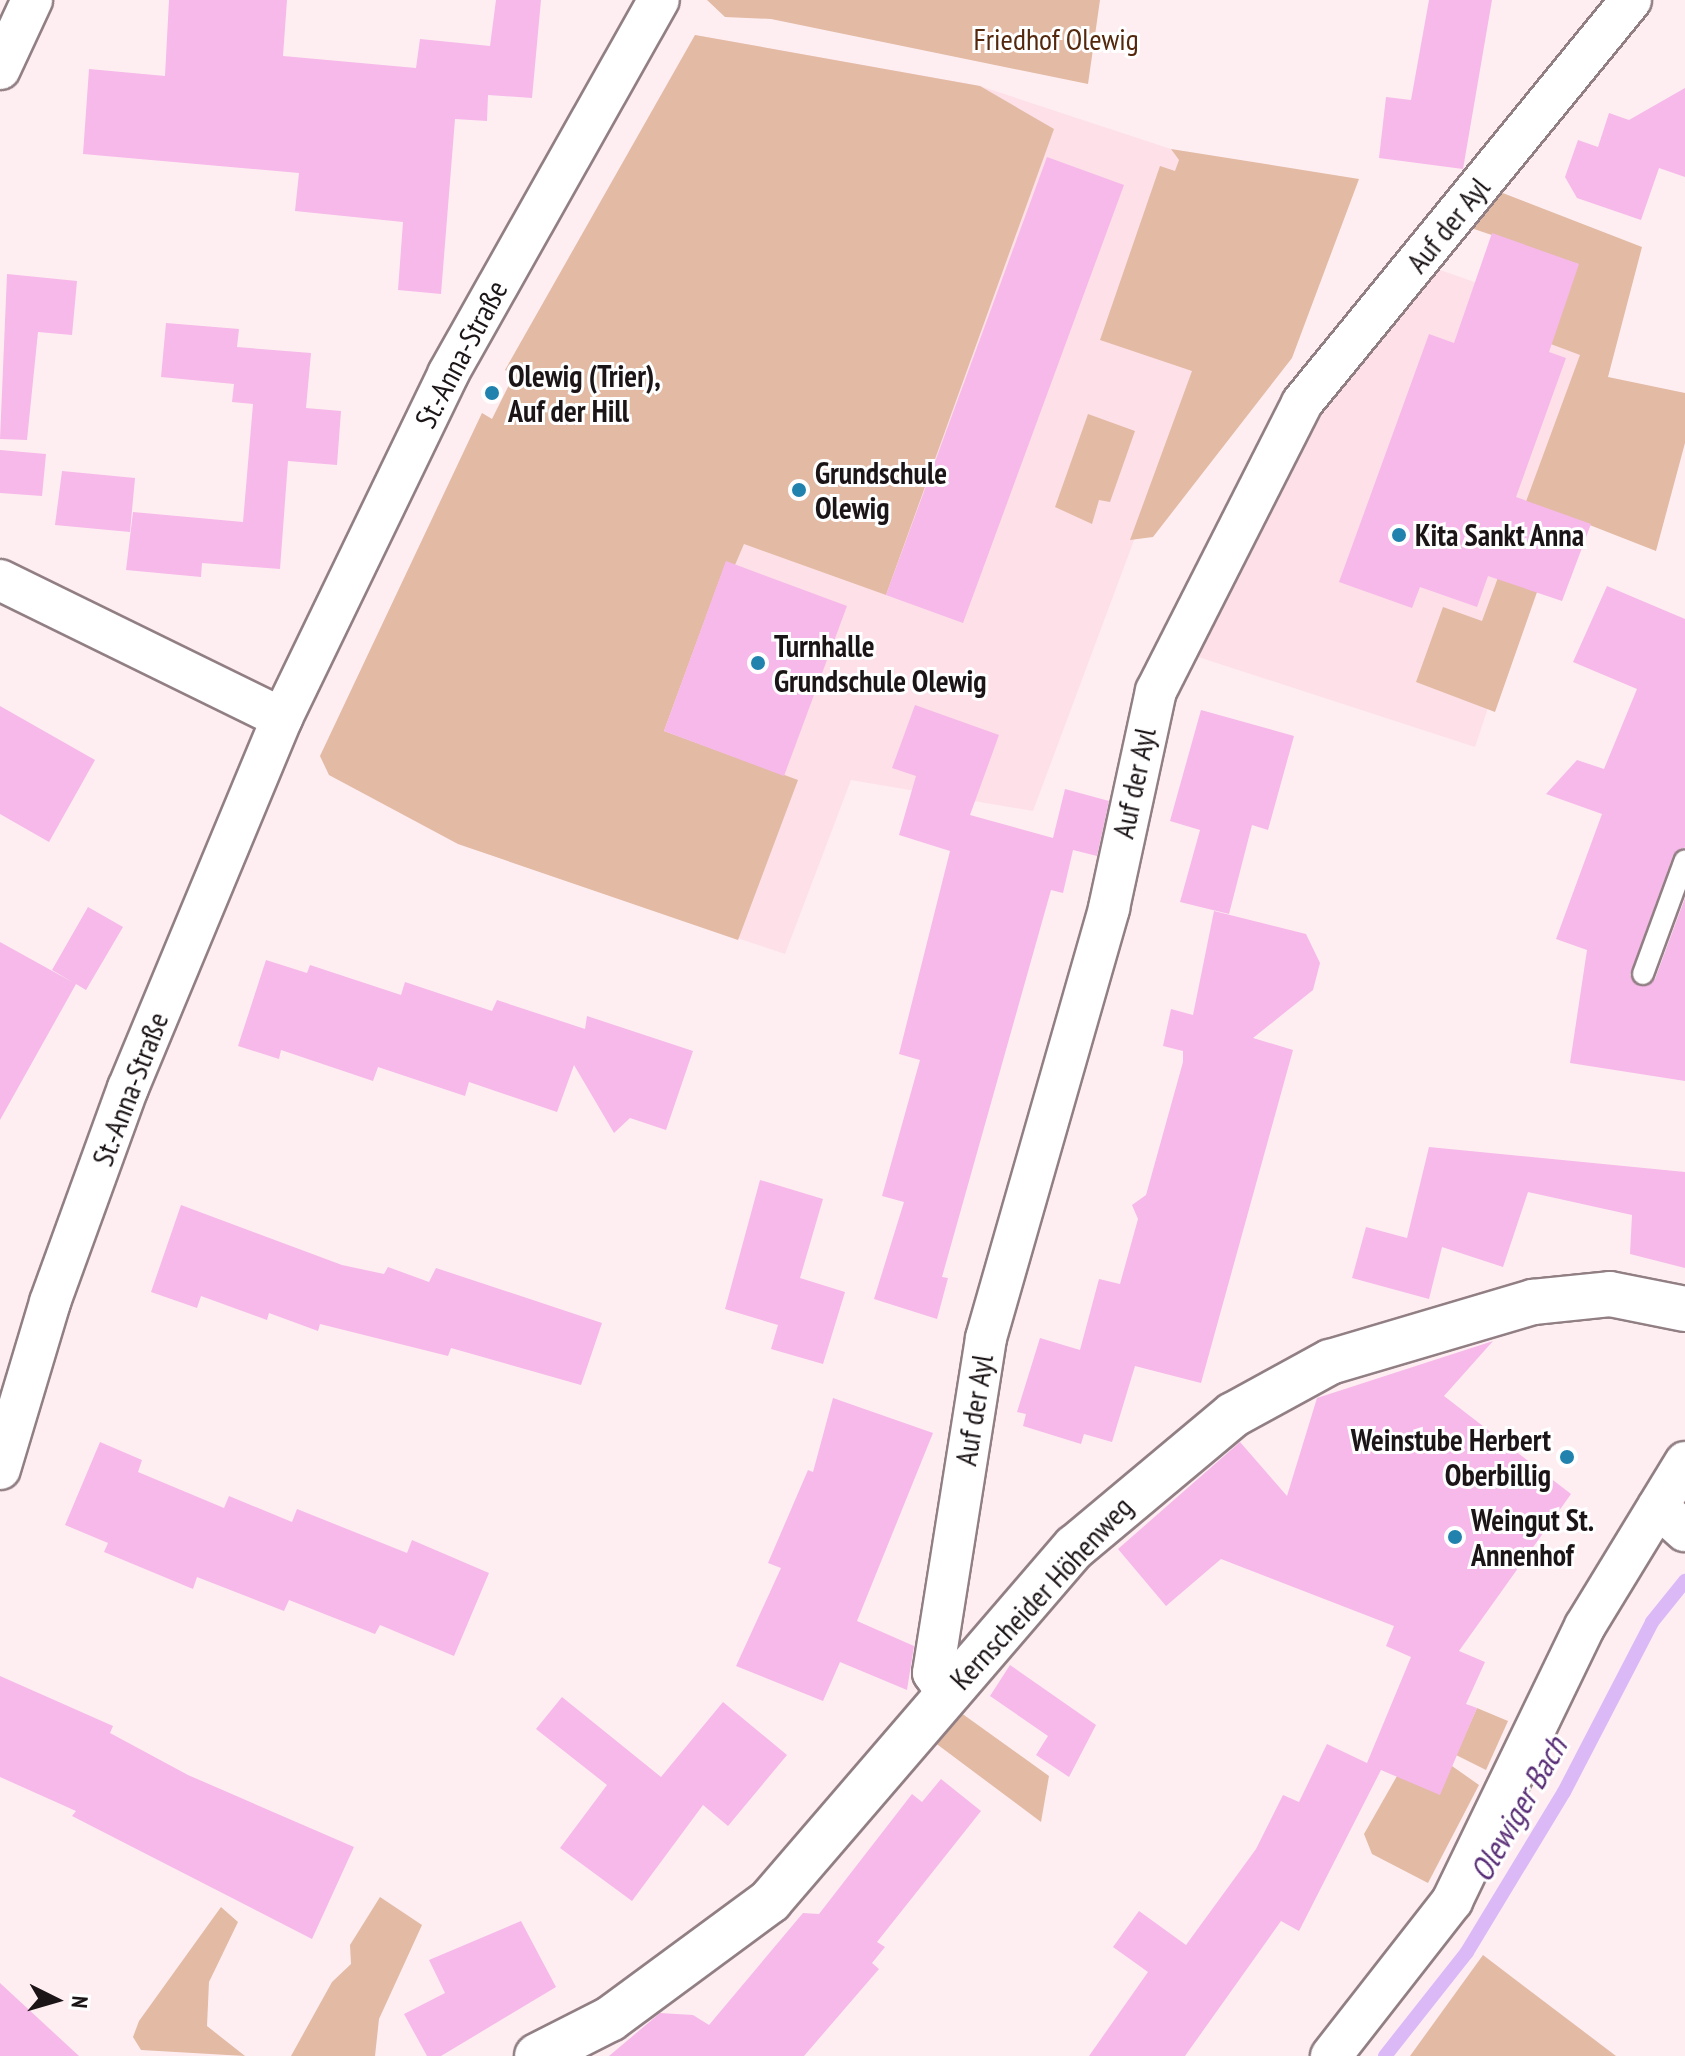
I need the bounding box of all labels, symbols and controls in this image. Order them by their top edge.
park label: Friedhof Olewig [973,21,1139,57]
street label: Auf der Ayl [1399,170,1497,280]
street label: St.-Anna-Straße [407,274,515,434]
place label: Olewig (Trier), Auf der Hill [508,358,661,428]
marker: Olewig (Trier), Auf der Hill [483,384,501,402]
place label: Grundschule Olewig [815,455,947,526]
marker: Grundschule Olewig [790,481,808,499]
place label: Kita Sankt Anna [1415,517,1585,553]
marker: Kita Sankt Anna [1390,526,1408,544]
place label: Turnhalle Grundschule Olewig [774,628,987,698]
marker: Turnhalle Grundschule Olewig [749,654,767,672]
street label: Auf der Ayl [1105,724,1163,842]
street label: St.-Anna-Straße [84,1007,176,1171]
street label: Auf der Ayl [947,1351,1001,1469]
place label: Weinstube Herbert Oberbillig [1351,1422,1551,1492]
marker: Weinstube Herbert Oberbillig [1558,1448,1576,1466]
street label: Kernscheider Höhenweg [942,1489,1140,1697]
place label: Weingut St. Annenhof [1471,1502,1594,1572]
marker: Weingut St. Annenhof [1446,1528,1464,1546]
water label: Olewiger Bach [1461,1730,1575,1888]
north arrow [16,1960,96,2040]
text: N [65,1995,94,2009]

